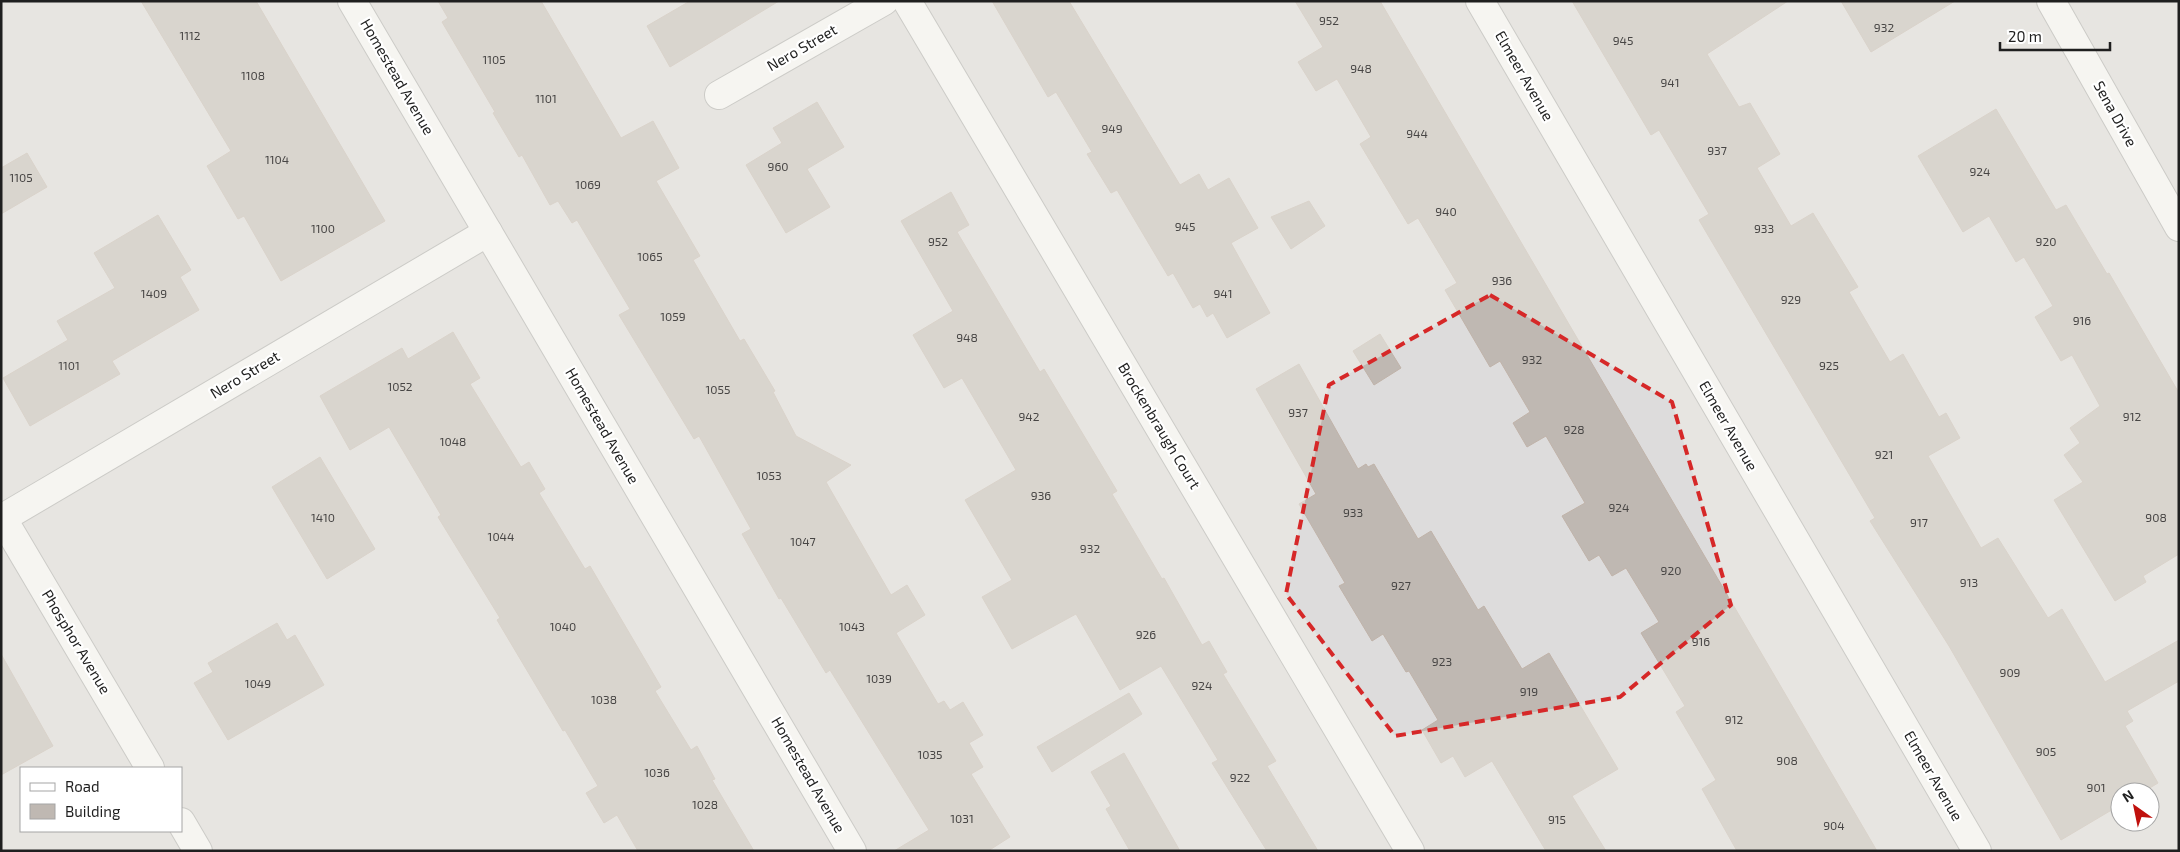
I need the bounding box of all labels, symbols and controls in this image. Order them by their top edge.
house number: 952 [1319,13,1339,27]
street label: Homestead Avenue [357,15,438,138]
street label: Nero Street [763,20,840,74]
house number: 932 [1874,20,1894,34]
scale bar [2000,20,2110,52]
street label: Elmeer Avenue [1492,27,1558,124]
text: 20 m [2008,27,2042,45]
house number: 1112 [179,28,201,42]
house number: 945 [1613,33,1633,47]
house number: 1105 [482,52,506,66]
house number: 948 [1350,61,1372,75]
house number: 1108 [241,68,265,82]
house number: 941 [1660,75,1680,89]
street label: Sena Drive [2090,77,2141,150]
house number: 1101 [535,91,557,105]
house number: 949 [1101,121,1123,135]
house number: 944 [1406,126,1428,140]
house number: 937 [1707,143,1727,157]
house number: 1104 [265,152,289,166]
house number: 960 [768,159,788,173]
house number: 924 [1970,164,1991,178]
house number: 1105 [9,170,33,184]
house number: 1069 [575,177,601,191]
house number: 940 [1435,204,1457,218]
house number: 945 [1175,219,1195,233]
house number: 1100 [311,221,335,235]
house number: 933 [1754,221,1774,235]
house number: 952 [928,234,948,248]
house number: 920 [2036,234,2056,248]
house number: 1065 [637,249,663,263]
house number: 936 [1492,273,1512,287]
house number: 1409 [141,286,167,300]
house number: 941 [1213,286,1233,300]
house number: 929 [1781,292,1801,306]
house number: 1059 [660,309,686,323]
house number: 916 [2073,313,2091,327]
house number: 948 [956,330,978,344]
street label: Nero Street [206,346,283,402]
house number: 932 [1522,352,1542,366]
house number: 1101 [58,358,80,372]
house number: 925 [1819,358,1839,372]
street label: Brockenbraugh Court [1115,359,1205,492]
street label: Homestead Avenue [562,364,643,487]
street label: Elmeer Avenue [1696,377,1762,474]
house number: 1052 [387,379,413,393]
house number: 1055 [706,382,730,396]
house number: 937 [1288,405,1308,419]
house number: 942 [1019,409,1040,423]
house number: 912 [2123,409,2141,423]
house number: 928 [1564,422,1584,436]
house number: 1048 [440,434,466,448]
house number: 921 [1875,447,1893,461]
house number: 1053 [756,468,782,482]
house number: 936 [1031,488,1051,502]
house number: 924 [1609,500,1630,514]
house number: 933 [1343,505,1363,519]
house number: 1410 [311,510,335,524]
house number: 908 [2145,510,2167,524]
house number: 917 [1910,515,1928,529]
house number: 1044 [488,529,514,543]
house number: 1047 [790,534,816,548]
house number: 932 [1080,541,1100,555]
house number: 920 [1661,563,1681,577]
house number: 913 [1960,575,1978,589]
house number: 927 [1391,578,1411,592]
street label: Phosphor Avenue [39,586,115,697]
house number: 1040 [550,619,576,633]
house number: 1043 [839,619,865,633]
house number: 926 [1136,627,1156,641]
house number: 916 [1692,634,1710,648]
house number: 923 [1432,654,1452,668]
house number: 909 [2000,665,2021,679]
house number: 1039 [866,671,892,685]
house number: 1049 [245,676,271,690]
house number: 924 [1192,678,1213,692]
house number: 919 [1520,684,1538,698]
house number: 1038 [591,692,617,706]
house number: 912 [1725,712,1743,726]
street label: Homestead Avenue [768,713,849,836]
street label: Elmeer Avenue [1901,727,1967,824]
house number: 905 [2036,744,2056,758]
house number: 1035 [917,747,943,761]
house number: 908 [1776,753,1798,767]
house number: 1036 [644,765,670,779]
legend [20,767,182,832]
house number: 922 [1230,770,1250,784]
text: Road [65,777,100,795]
house number: 901 [2087,780,2105,794]
north arrow [2110,782,2160,832]
text: N [2119,786,2137,806]
house number: 1028 [692,797,718,811]
text: Building [65,802,121,820]
house number: 1031 [950,811,974,825]
house number: 915 [1548,812,1566,826]
house number: 904 [1823,818,1845,832]

